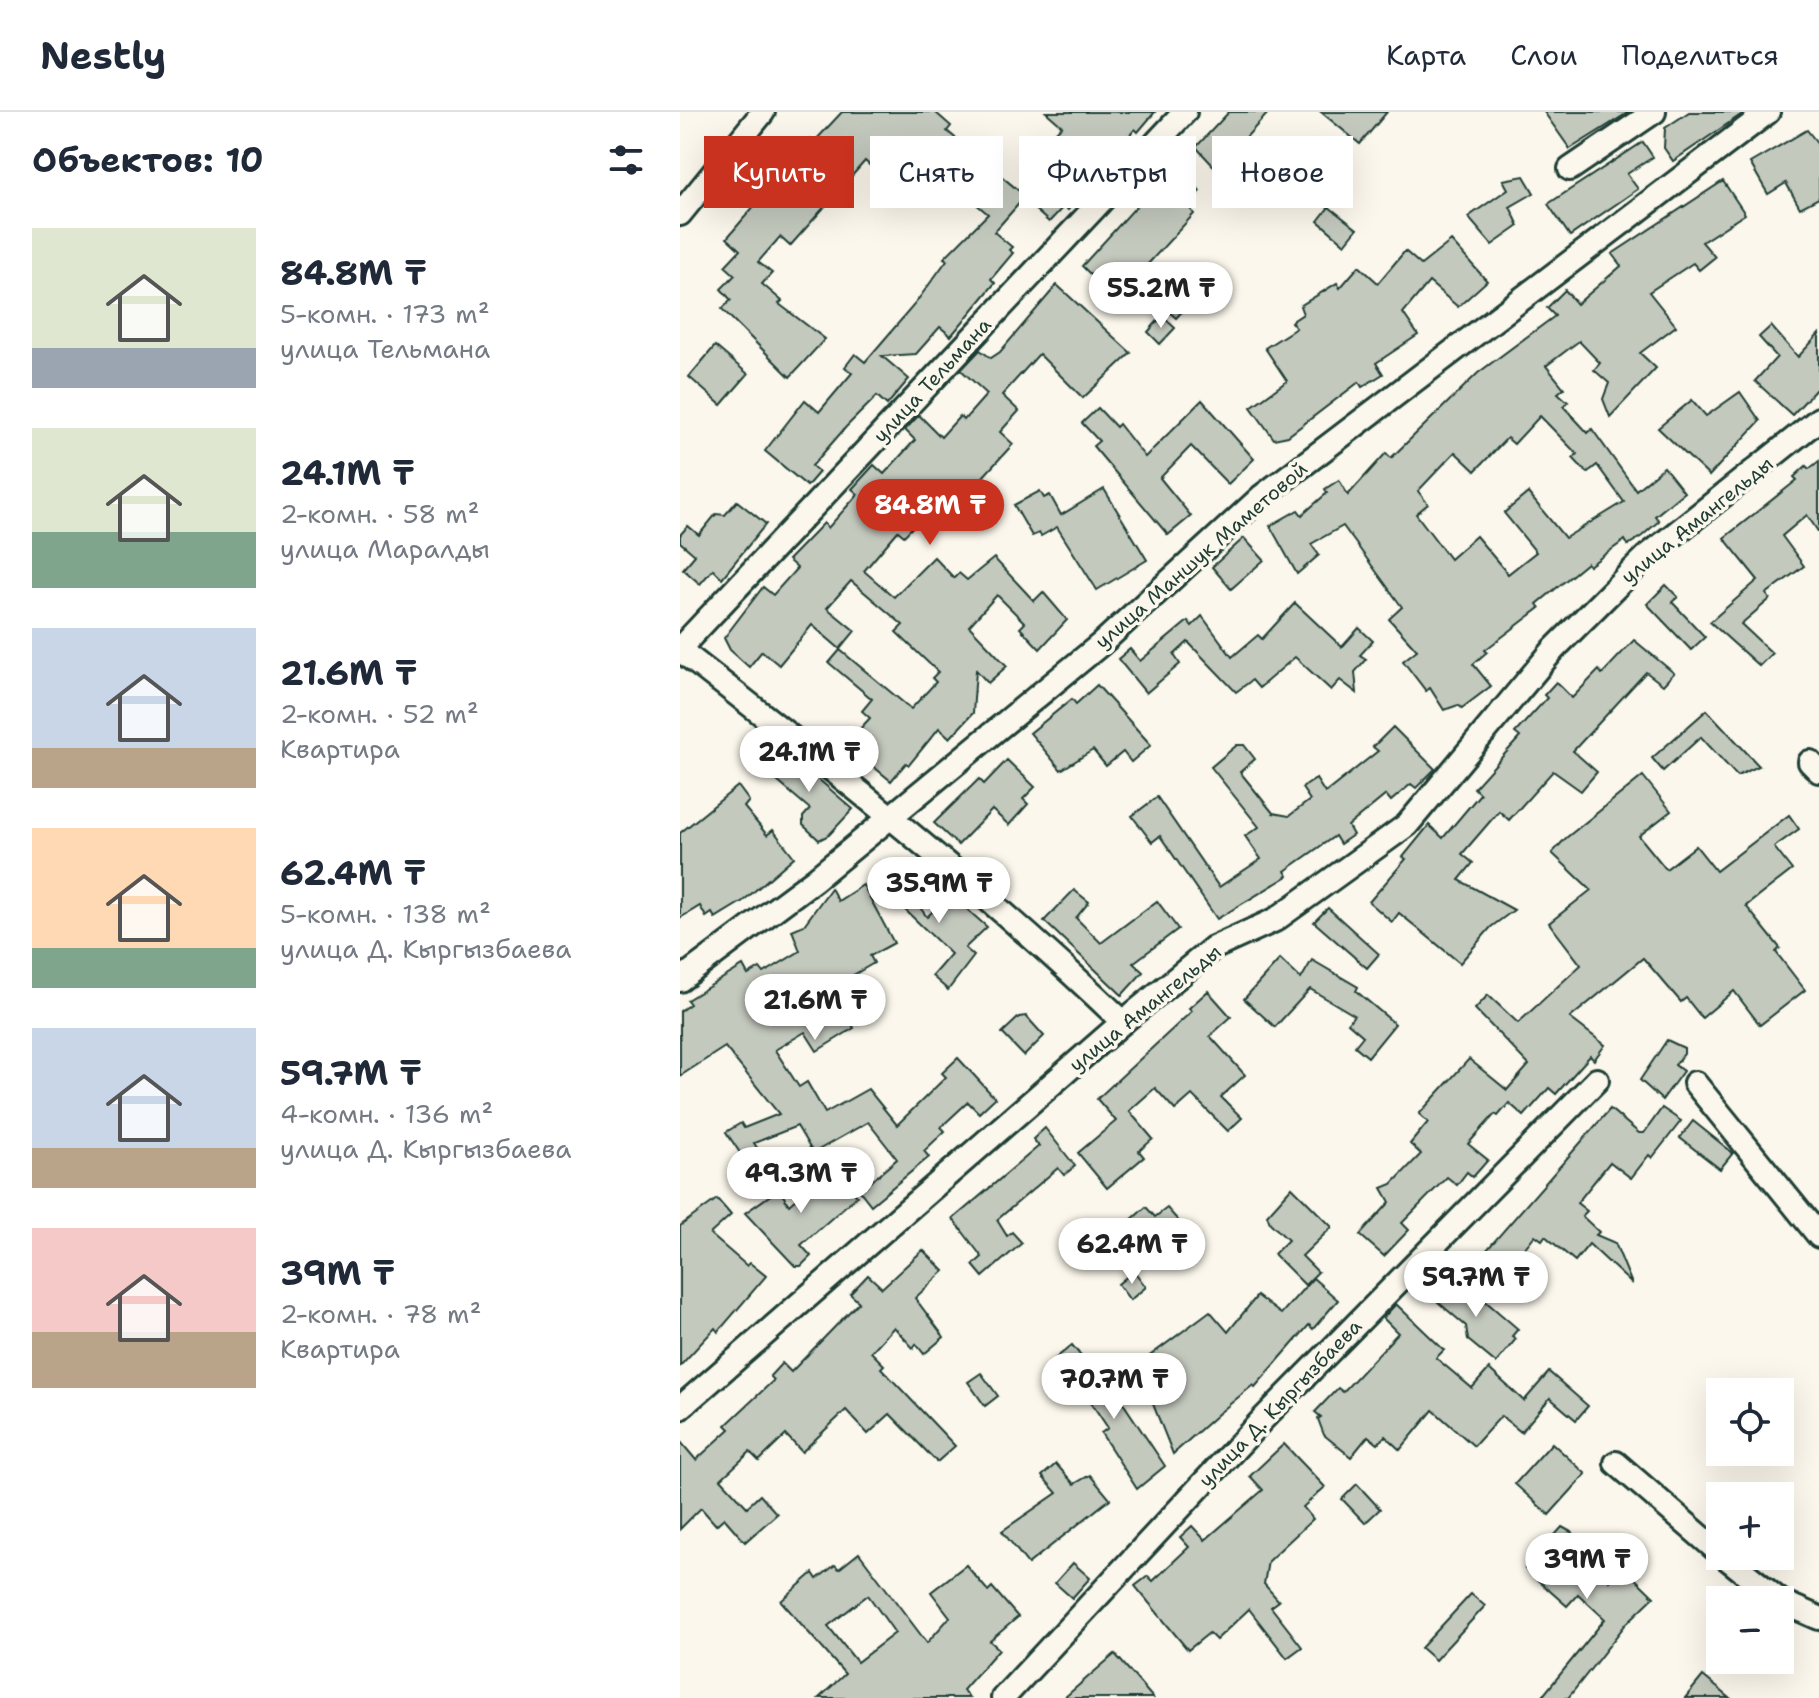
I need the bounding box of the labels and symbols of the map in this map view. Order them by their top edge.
pin: 55.2M ₸ [1087,262,1235,330]
street label: улица Тельмана [867,312,997,448]
street label: улица Амангельды [1616,451,1778,589]
street label: улица Маншук Маметовой [1089,456,1313,654]
pin: 84.8M ₸ [856,479,1004,547]
pin: 24.1M ₸ [735,726,883,794]
pin: 35.9M ₸ [865,857,1013,925]
street label: улица Амангельды [1064,939,1226,1077]
pin: 21.6M ₸ [741,974,889,1042]
pin: 49.3M ₸ [727,1147,875,1215]
pin: 62.4M ₸ [1058,1218,1206,1286]
pin: 59.7M ₸ [1402,1251,1550,1319]
street label: улица Д. Кыргызбаева [1193,1313,1368,1493]
pin: 70.7M ₸ [1040,1353,1188,1421]
pin: 39M ₸ [1531,1533,1643,1601]

